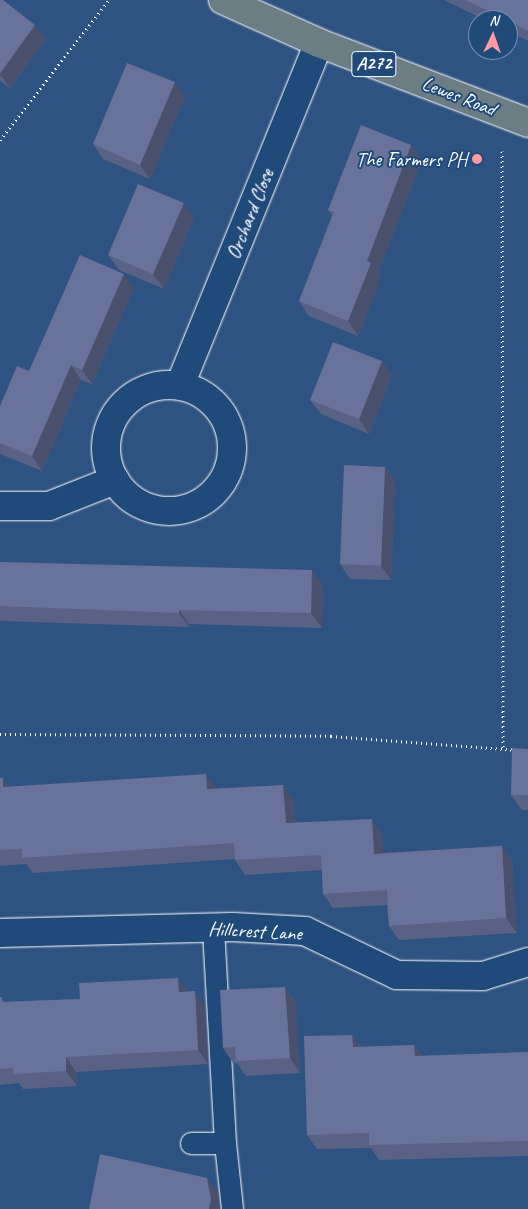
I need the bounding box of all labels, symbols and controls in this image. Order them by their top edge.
north arrow [468,10,518,60]
text: N [489,12,499,29]
road number: A272 [350,48,398,80]
street label: Lewes Road [419,71,499,121]
place label: The Farmers PH [354,147,467,171]
marker: The Farmers PH [471,153,483,165]
street label: Orchard Close [221,165,279,263]
street label: Hillcrest Lane [207,917,303,945]

